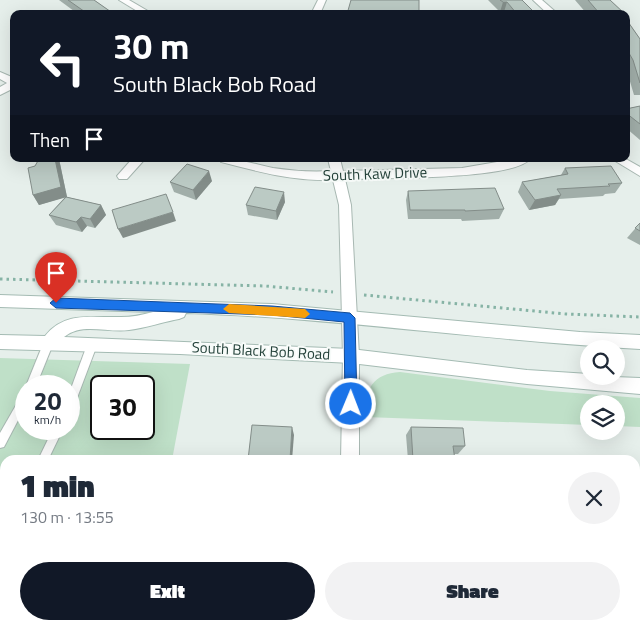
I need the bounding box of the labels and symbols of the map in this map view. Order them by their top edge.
street label: South Kaw Drive [322,160,427,187]
pin [35,252,77,303]
street label: South Black Bob Road [191,335,331,366]
speed limit sign: 30 [90,375,155,440]
position arrow [324,377,376,429]

